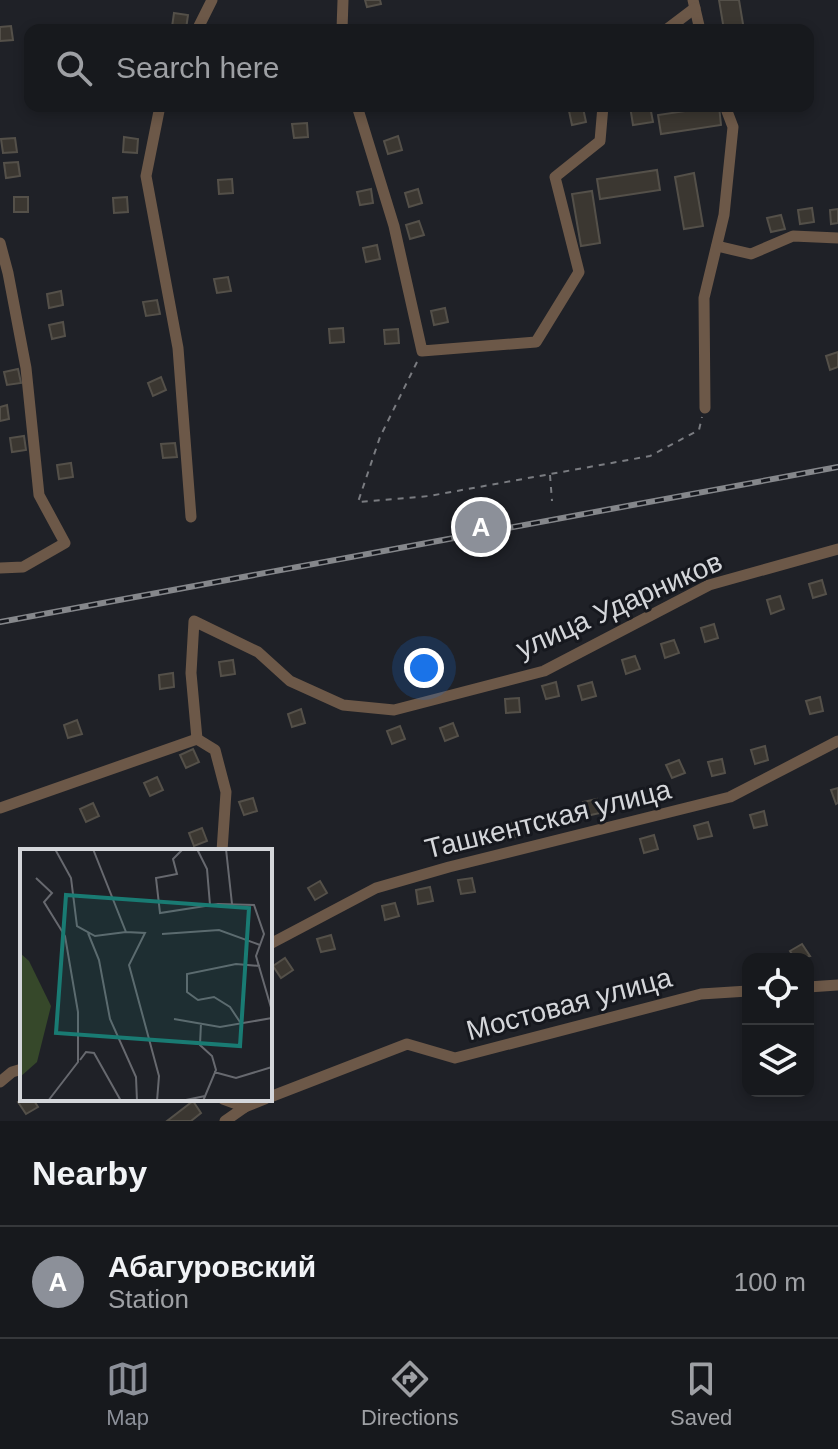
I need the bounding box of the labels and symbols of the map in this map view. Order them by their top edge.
pin: A [455,497,507,557]
street label: улица Ударников [511,546,727,664]
your location [404,648,444,688]
street label: Ташкентская улица [422,773,675,865]
inset map [20,849,272,1101]
street label: Мостовая улица [463,962,675,1046]

